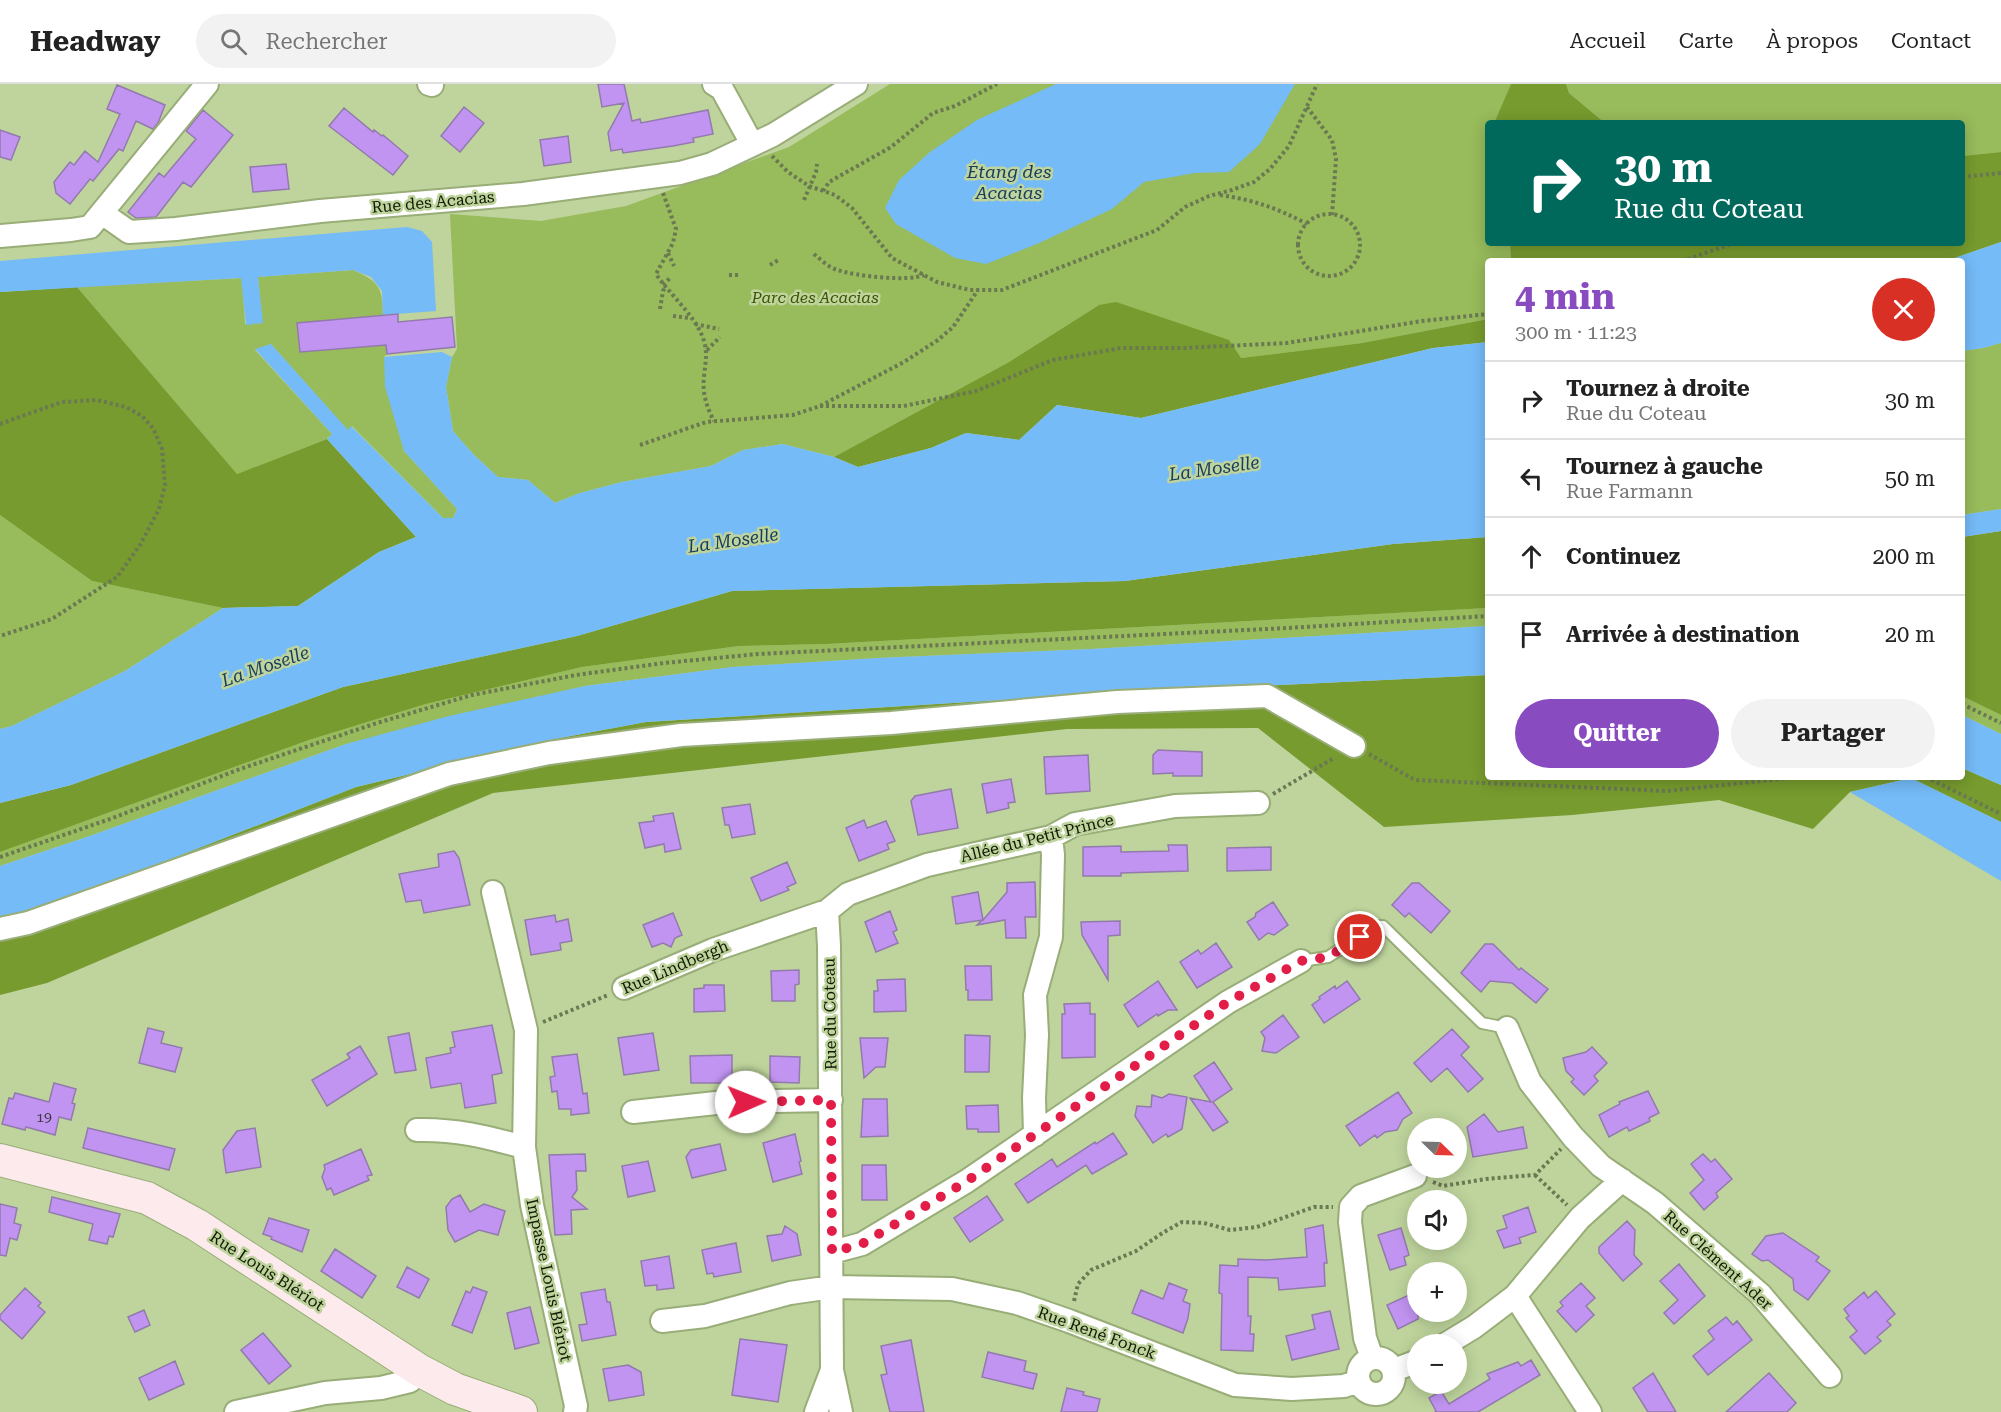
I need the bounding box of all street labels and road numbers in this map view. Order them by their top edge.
street label: Rue des Acacias [371,187,496,217]
street label: Allée du Petit Prince [958,810,1116,866]
street label: Rue Lindbergh [619,936,731,998]
street label: Rue du Coteau [820,958,840,1070]
street label: Impasse Louis Blériot [522,1197,576,1363]
street label: Rue Clément Ader [1660,1206,1776,1314]
street label: Rue Louis Blériot [206,1227,328,1315]
street label: Rue René Fonck [1035,1303,1159,1363]

